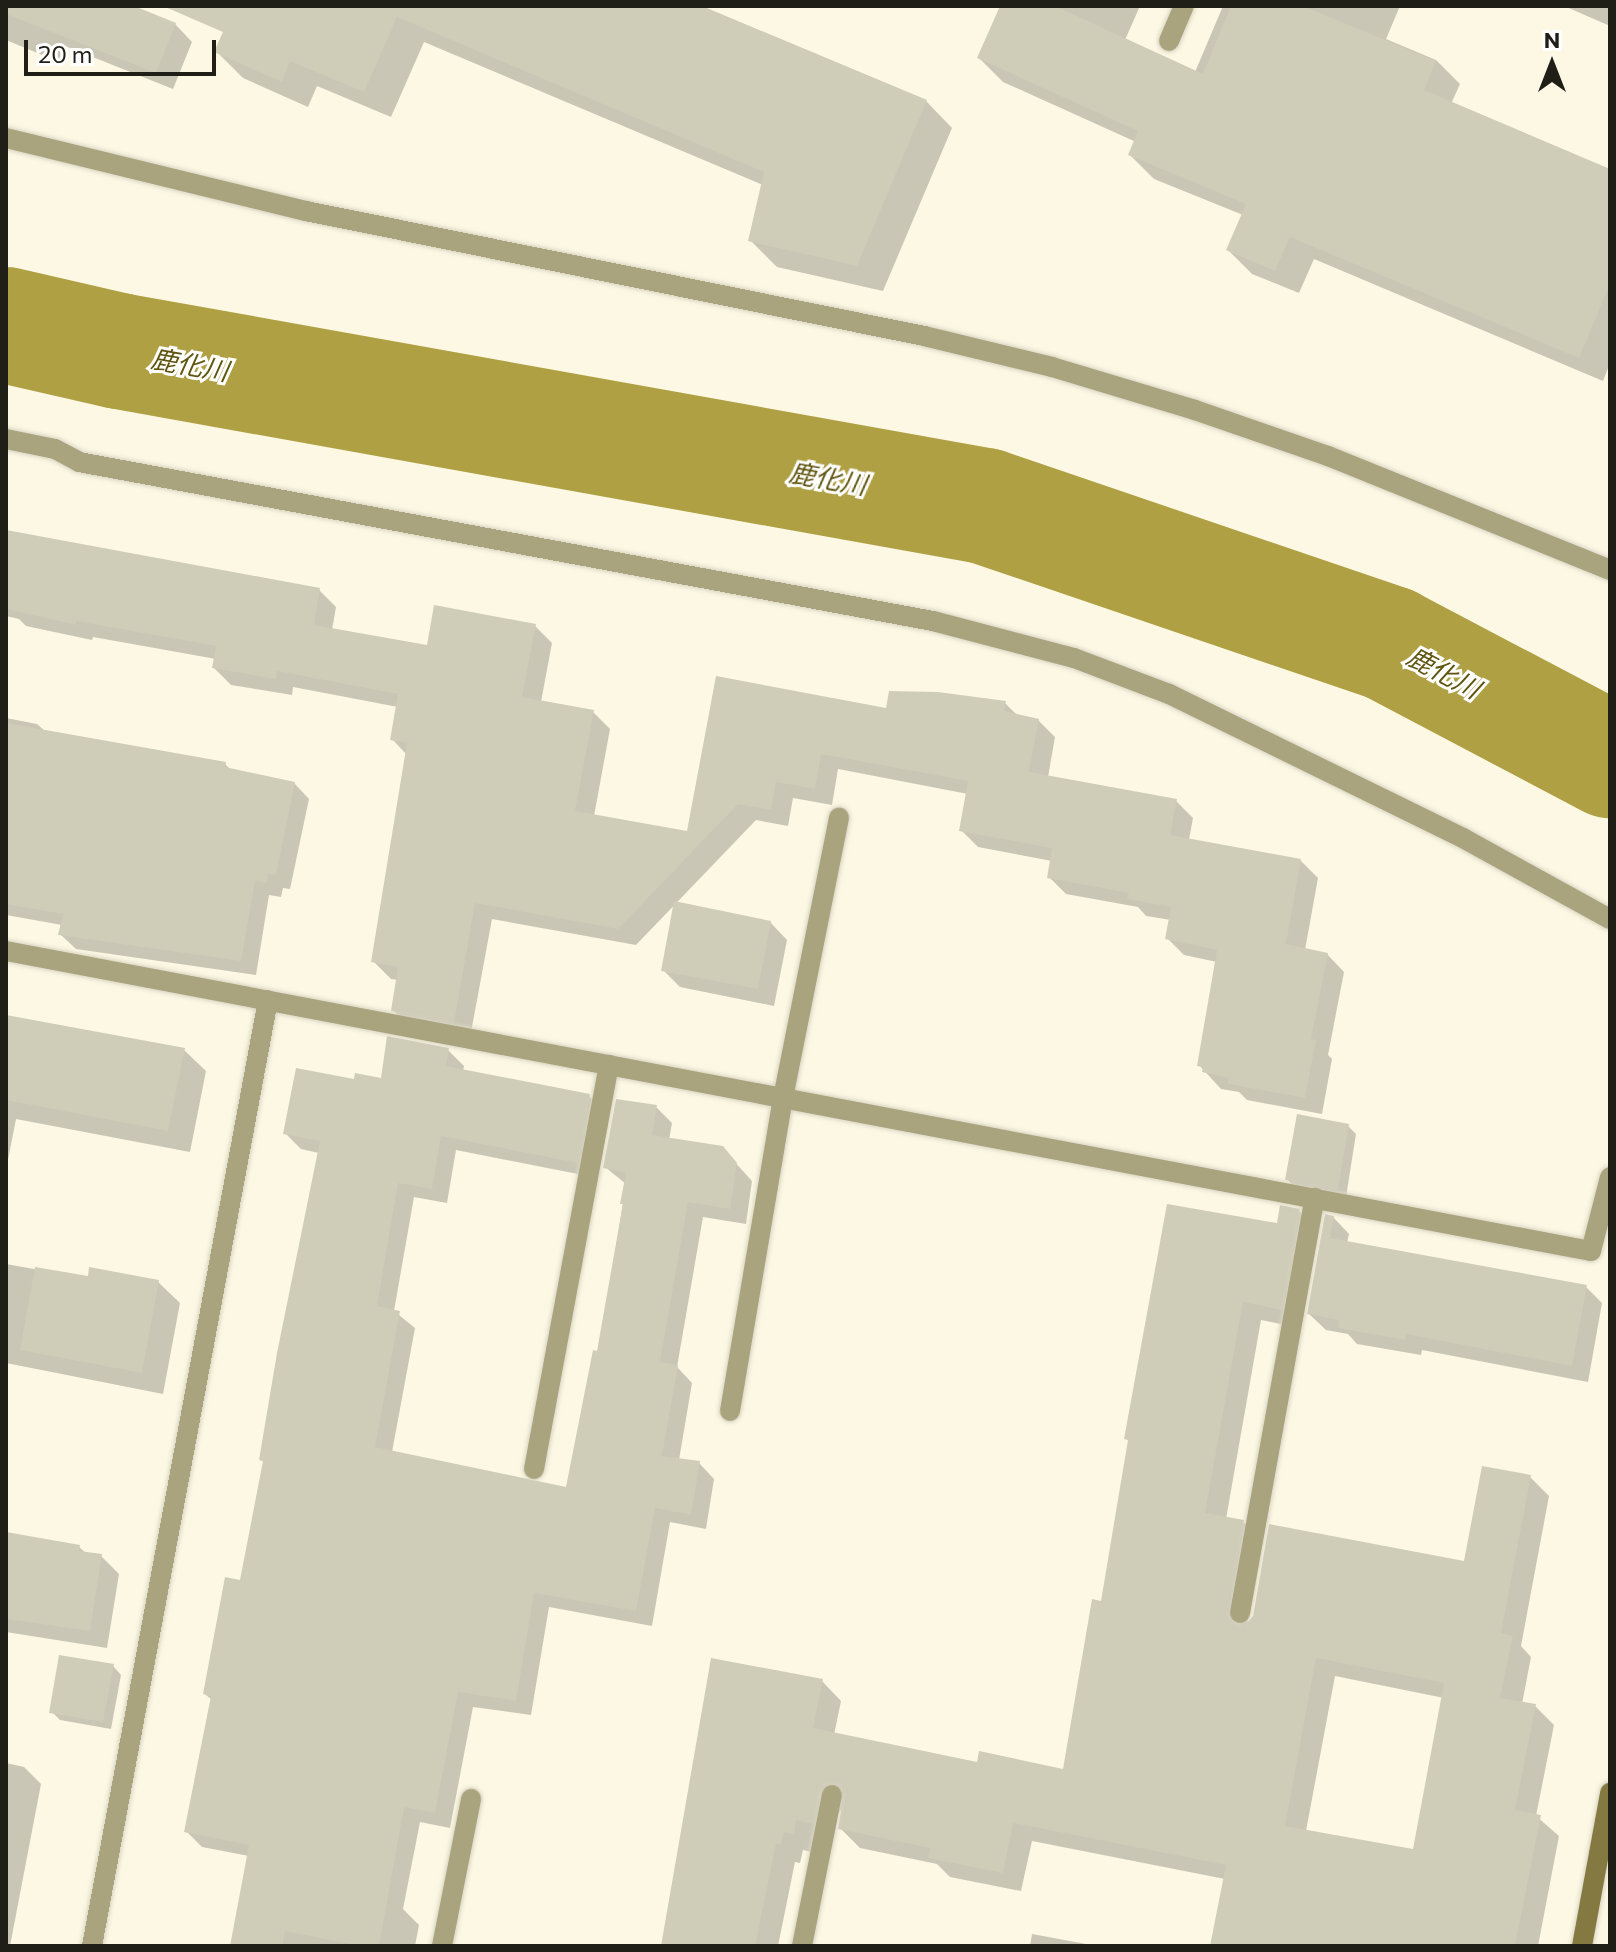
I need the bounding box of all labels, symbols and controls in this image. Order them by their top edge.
scale bar [28,24,220,74]
north arrow [1512,24,1592,104]
text: N [1544,26,1560,53]
text: 20 m [38,39,92,68]
water label: 鹿化川 [149,342,231,386]
water label: 鹿化川 [787,456,869,500]
water label: 鹿化川 [1402,640,1486,704]

